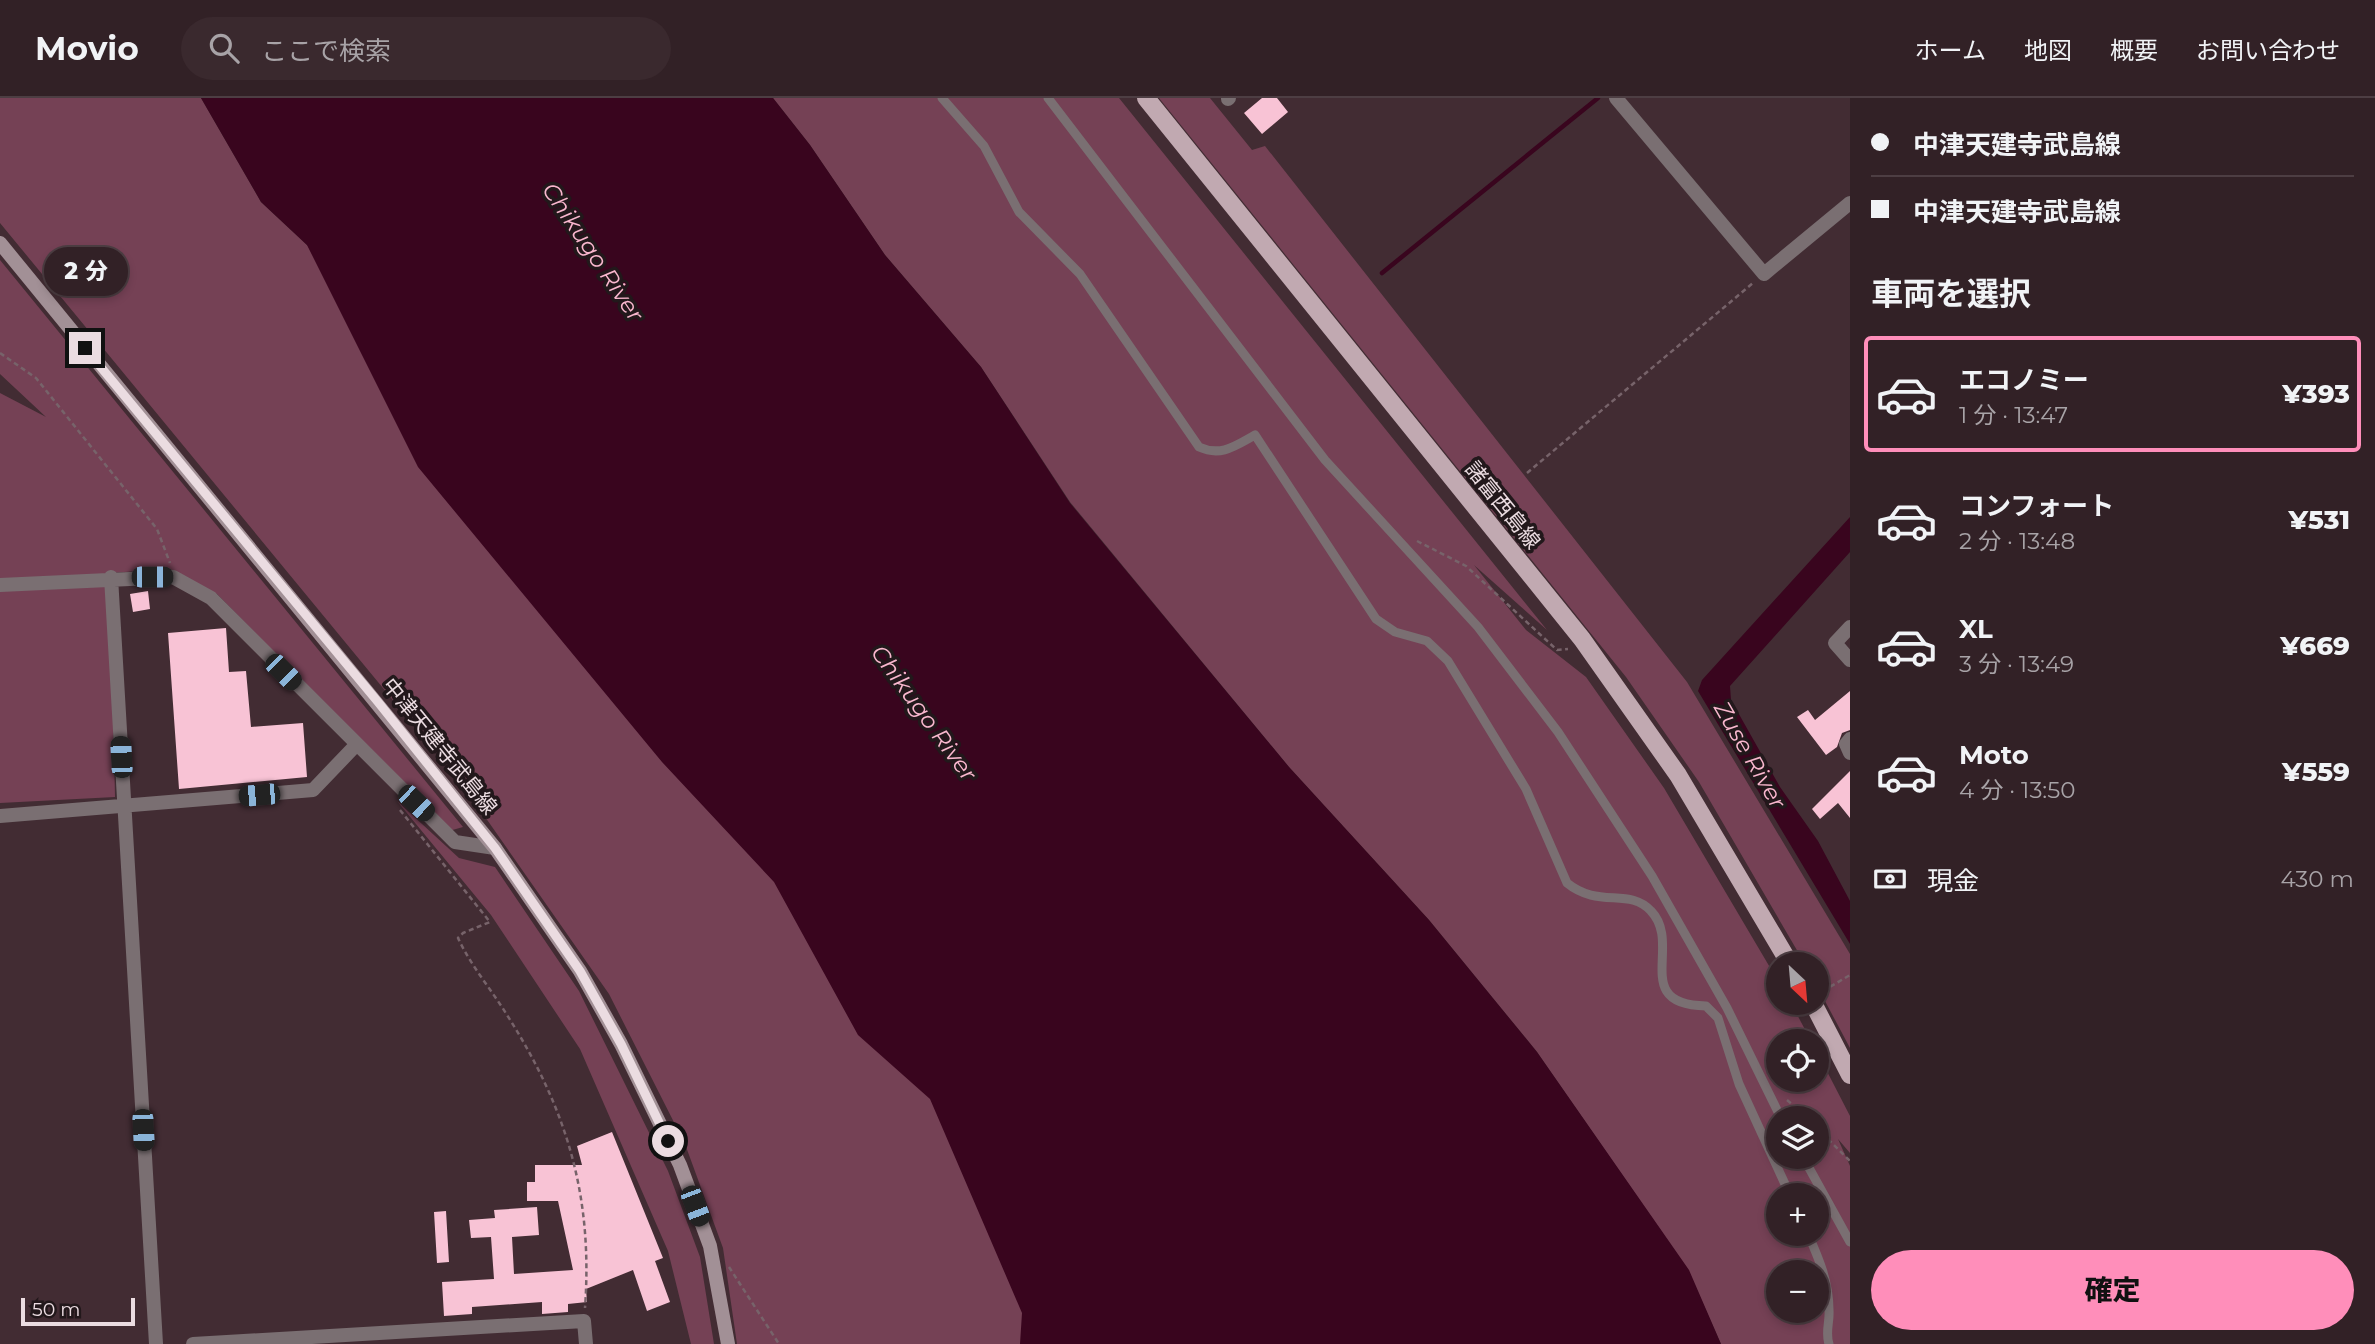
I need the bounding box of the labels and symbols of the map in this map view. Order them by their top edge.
water label: Chikugo River [536,177,650,327]
callout: 2 分 [43,246,127,296]
route end [69,332,101,364]
street label: 諸富西島線 [1460,456,1546,554]
car [132,567,174,588]
water label: Chikugo River [865,639,983,787]
car [261,650,306,694]
street label: 中津天建寺武島線 [377,673,503,819]
water label: Zuse River [1708,695,1792,814]
car [110,735,133,779]
car [394,781,439,825]
car [238,783,281,807]
north arrow [1766,952,1829,1015]
car [132,1108,155,1152]
route start [652,1125,684,1157]
car [678,1183,713,1229]
scale bar [21,1295,135,1327]

